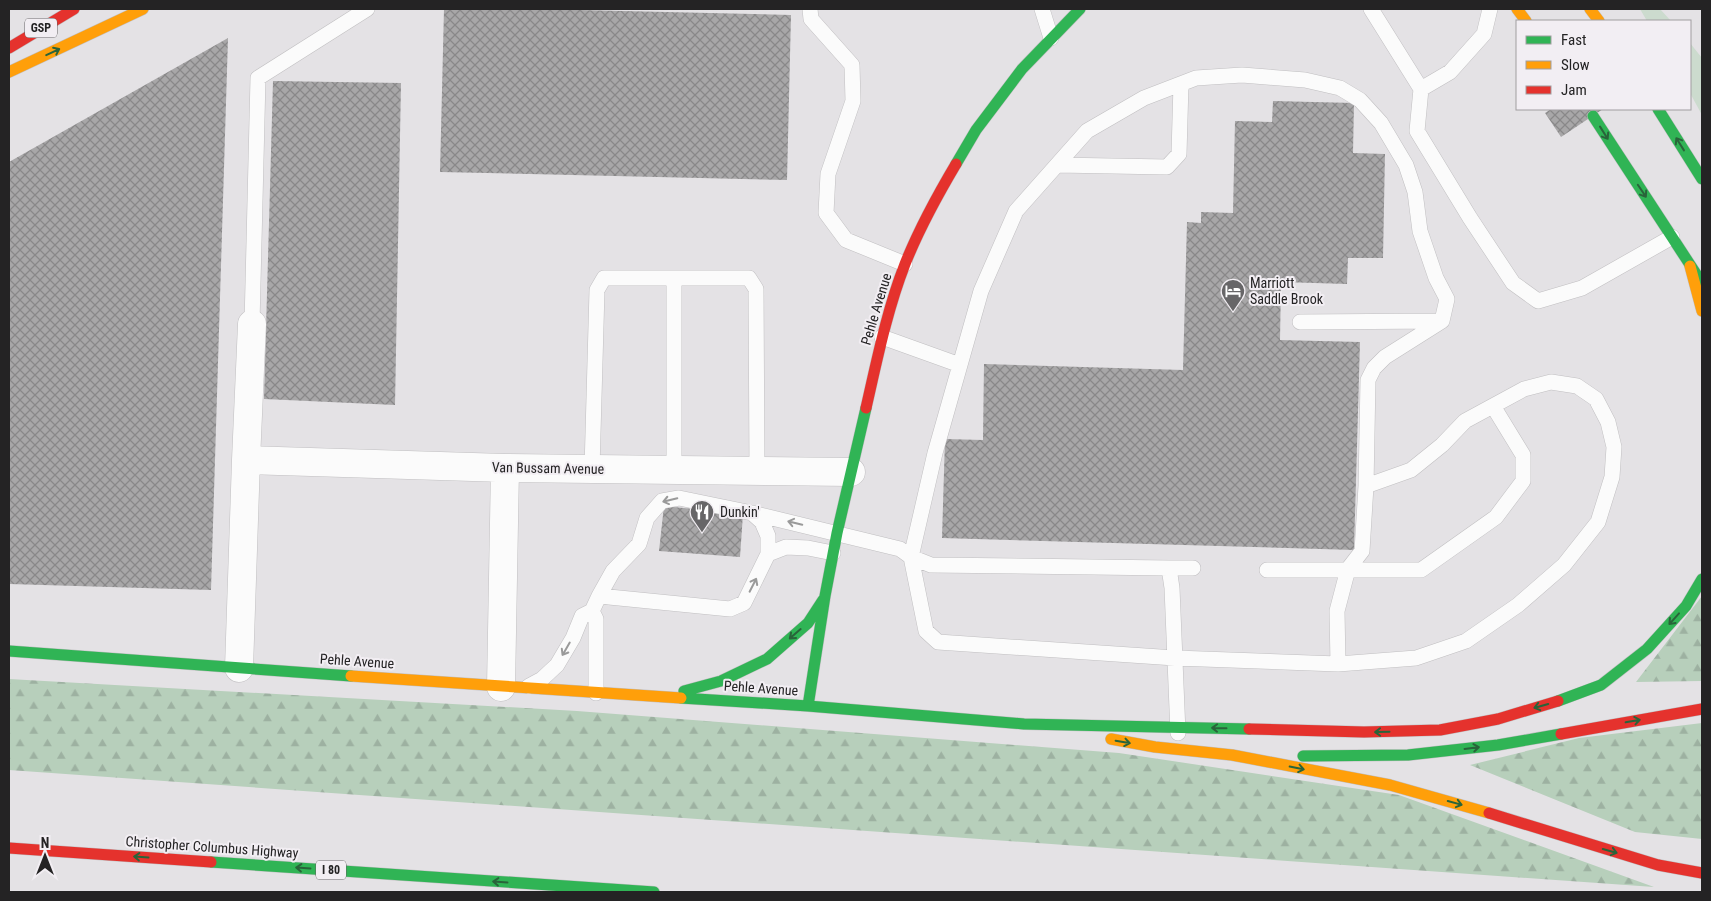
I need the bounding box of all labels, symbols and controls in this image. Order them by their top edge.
road number: GSP [25,18,57,38]
legend [1516,20,1691,110]
text: Fast [1561,31,1586,49]
one-way arrow [45,46,60,56]
text: Slow [1561,56,1590,74]
text: Jam [1561,81,1587,99]
one-way arrow [1600,126,1610,140]
one-way arrow [1675,137,1686,151]
one-way arrow [1638,184,1648,198]
street label: Pehle Avenue [857,271,895,347]
place label: Marriott Saddle Brook [1250,275,1324,307]
hotel icon: Marriott Saddle Brook [1220,278,1246,312]
street label: Van Bussam Avenue [492,459,605,477]
one-way arrow [663,496,679,505]
restaurant icon: Dunkin' [689,499,715,533]
place label: Dunkin' [720,504,760,520]
one-way arrow [787,518,803,527]
one-way arrow [749,578,758,593]
one-way arrow [1668,612,1680,625]
one-way arrow [789,628,802,640]
one-way arrow [561,642,571,656]
street label: Pehle Avenue [319,650,395,672]
street label: Pehle Avenue [723,677,799,699]
one-way arrow [1534,702,1550,712]
one-way arrow [1624,715,1640,725]
one-way arrow [1211,724,1227,733]
one-way arrow [1374,727,1390,736]
one-way arrow [1115,737,1131,747]
one-way arrow [1464,743,1480,753]
one-way arrow [1288,763,1304,773]
one-way arrow [1447,798,1463,808]
north arrow [20,831,70,881]
street label: Christopher Columbus Highway [125,833,299,861]
text: N [41,835,49,851]
one-way arrow [1602,847,1618,856]
one-way arrow [133,853,149,862]
road number: I 80 [316,860,346,880]
one-way arrow [295,864,311,873]
one-way arrow [492,877,508,886]

